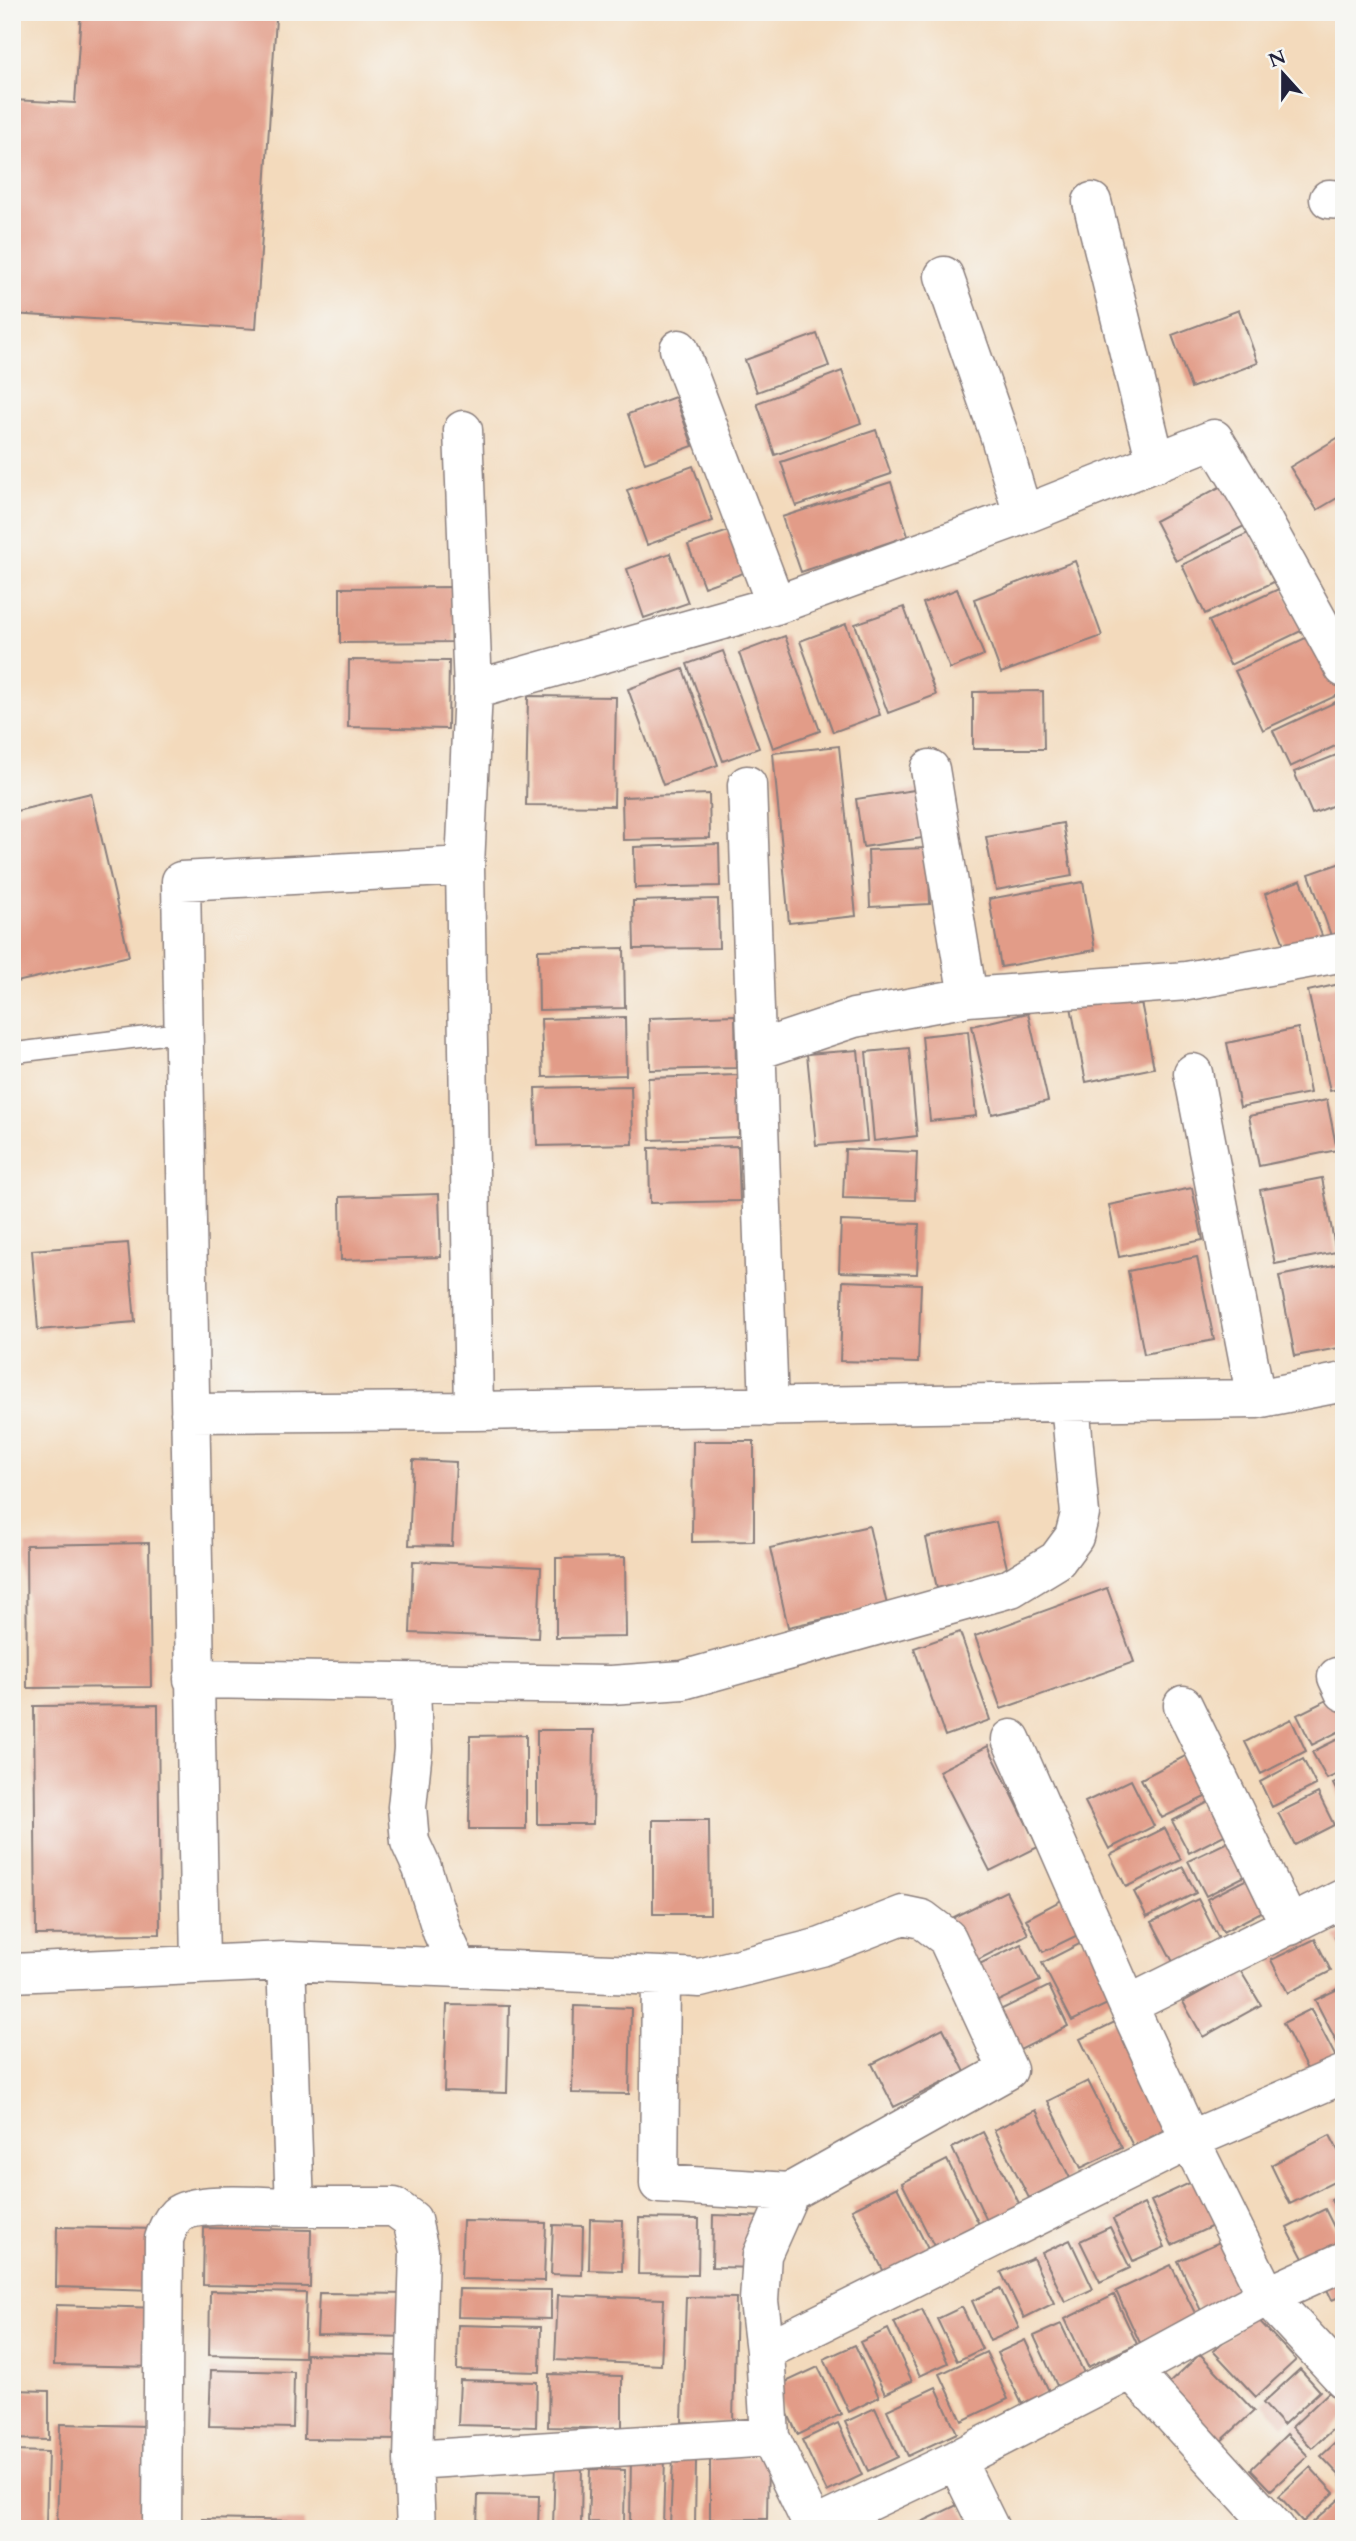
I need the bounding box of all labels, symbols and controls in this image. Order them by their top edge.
north arrow [1248,38,1318,108]
text: N [1265,44,1290,74]

